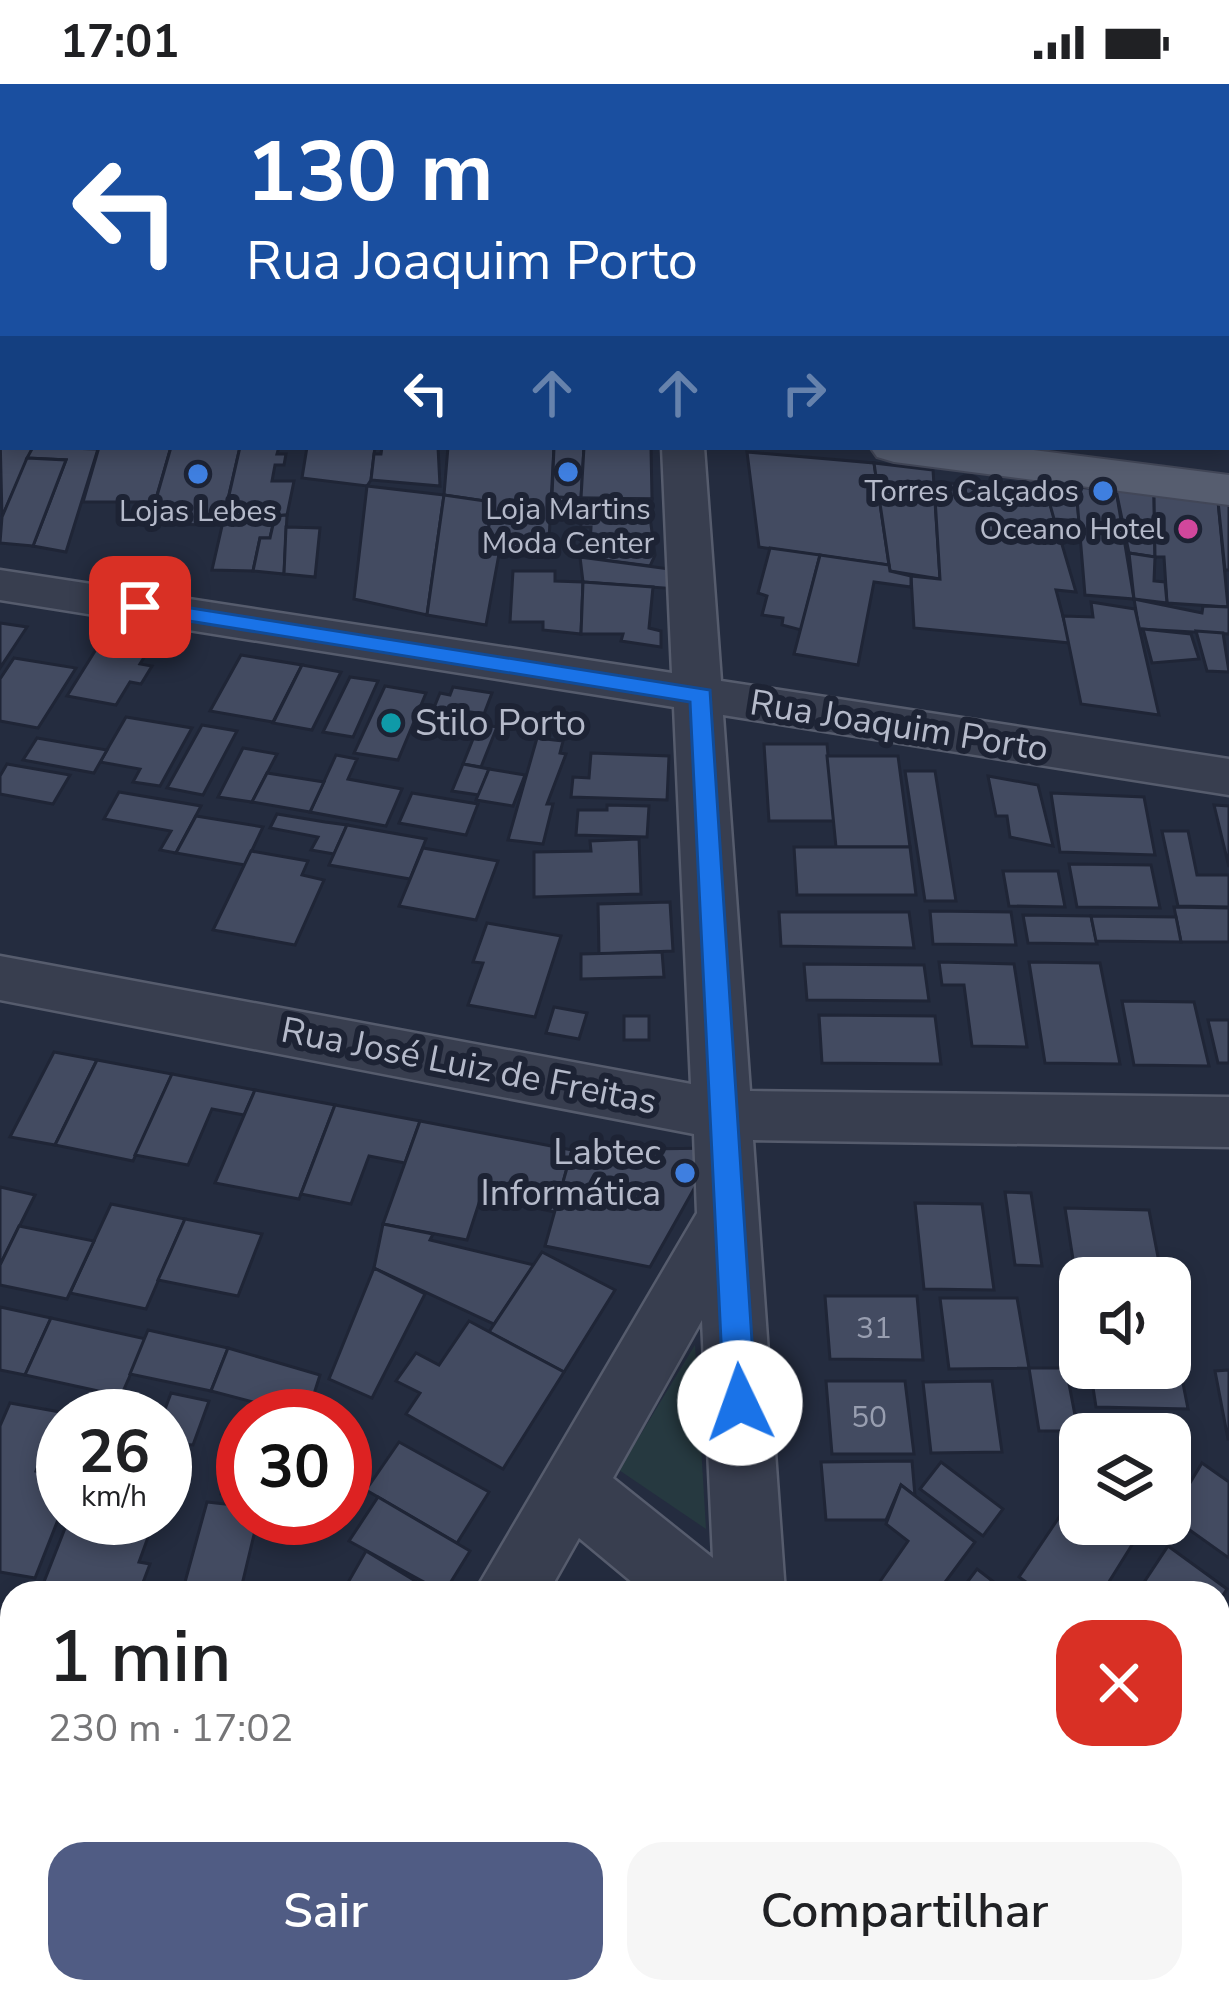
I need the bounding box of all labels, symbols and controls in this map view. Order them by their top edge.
text: 17:01 [60,12,179,73]
text: 130 m [246,115,494,230]
icon: left [48,132,204,288]
text: Rua Joaquim Porto [246,224,698,298]
icon: left [393,360,459,426]
icon: ahead [519,360,585,426]
icon: ahead [645,360,711,426]
icon: right [771,360,837,426]
marker: Loja Martins Moda Center [555,459,581,485]
marker: Lojas Lebes [185,461,211,487]
place label: Torres Calçados [865,471,1079,512]
marker: Torres Calçados [1090,478,1116,504]
place label: Loja Martins Moda Center [482,489,655,564]
place label: Lojas Lebes [119,491,277,532]
place label: Oceano Hotel [980,509,1164,550]
marker: Oceano Hotel [1175,516,1201,542]
pin [89,556,191,658]
icon: arrive [107,574,173,640]
street label: Rua Joaquim Porto [746,678,1052,774]
place label: Stilo Porto [415,699,586,748]
marker: Stilo Porto [378,710,404,736]
street label: Rua José Luiz de Freitas [277,1006,661,1126]
place label: Labtec Informática [481,1128,661,1218]
marker: Labtec Informática [672,1160,698,1186]
map controls [1059,1257,1191,1545]
button: sound [1059,1257,1191,1389]
house number: 31 [856,1308,892,1349]
position arrow [677,1340,803,1466]
speed limit sign: 30 [216,1389,372,1545]
house number: 50 [851,1397,887,1438]
text: 26 [78,1411,150,1493]
button: layers [1059,1413,1191,1545]
text: km/h [81,1476,147,1517]
text: 1 min [48,1608,231,1706]
button: close [1056,1620,1182,1746]
text: 230 m · 17:02 [48,1702,293,1755]
button: Sair [48,1842,603,1980]
button: Compartilhar [627,1842,1182,1980]

